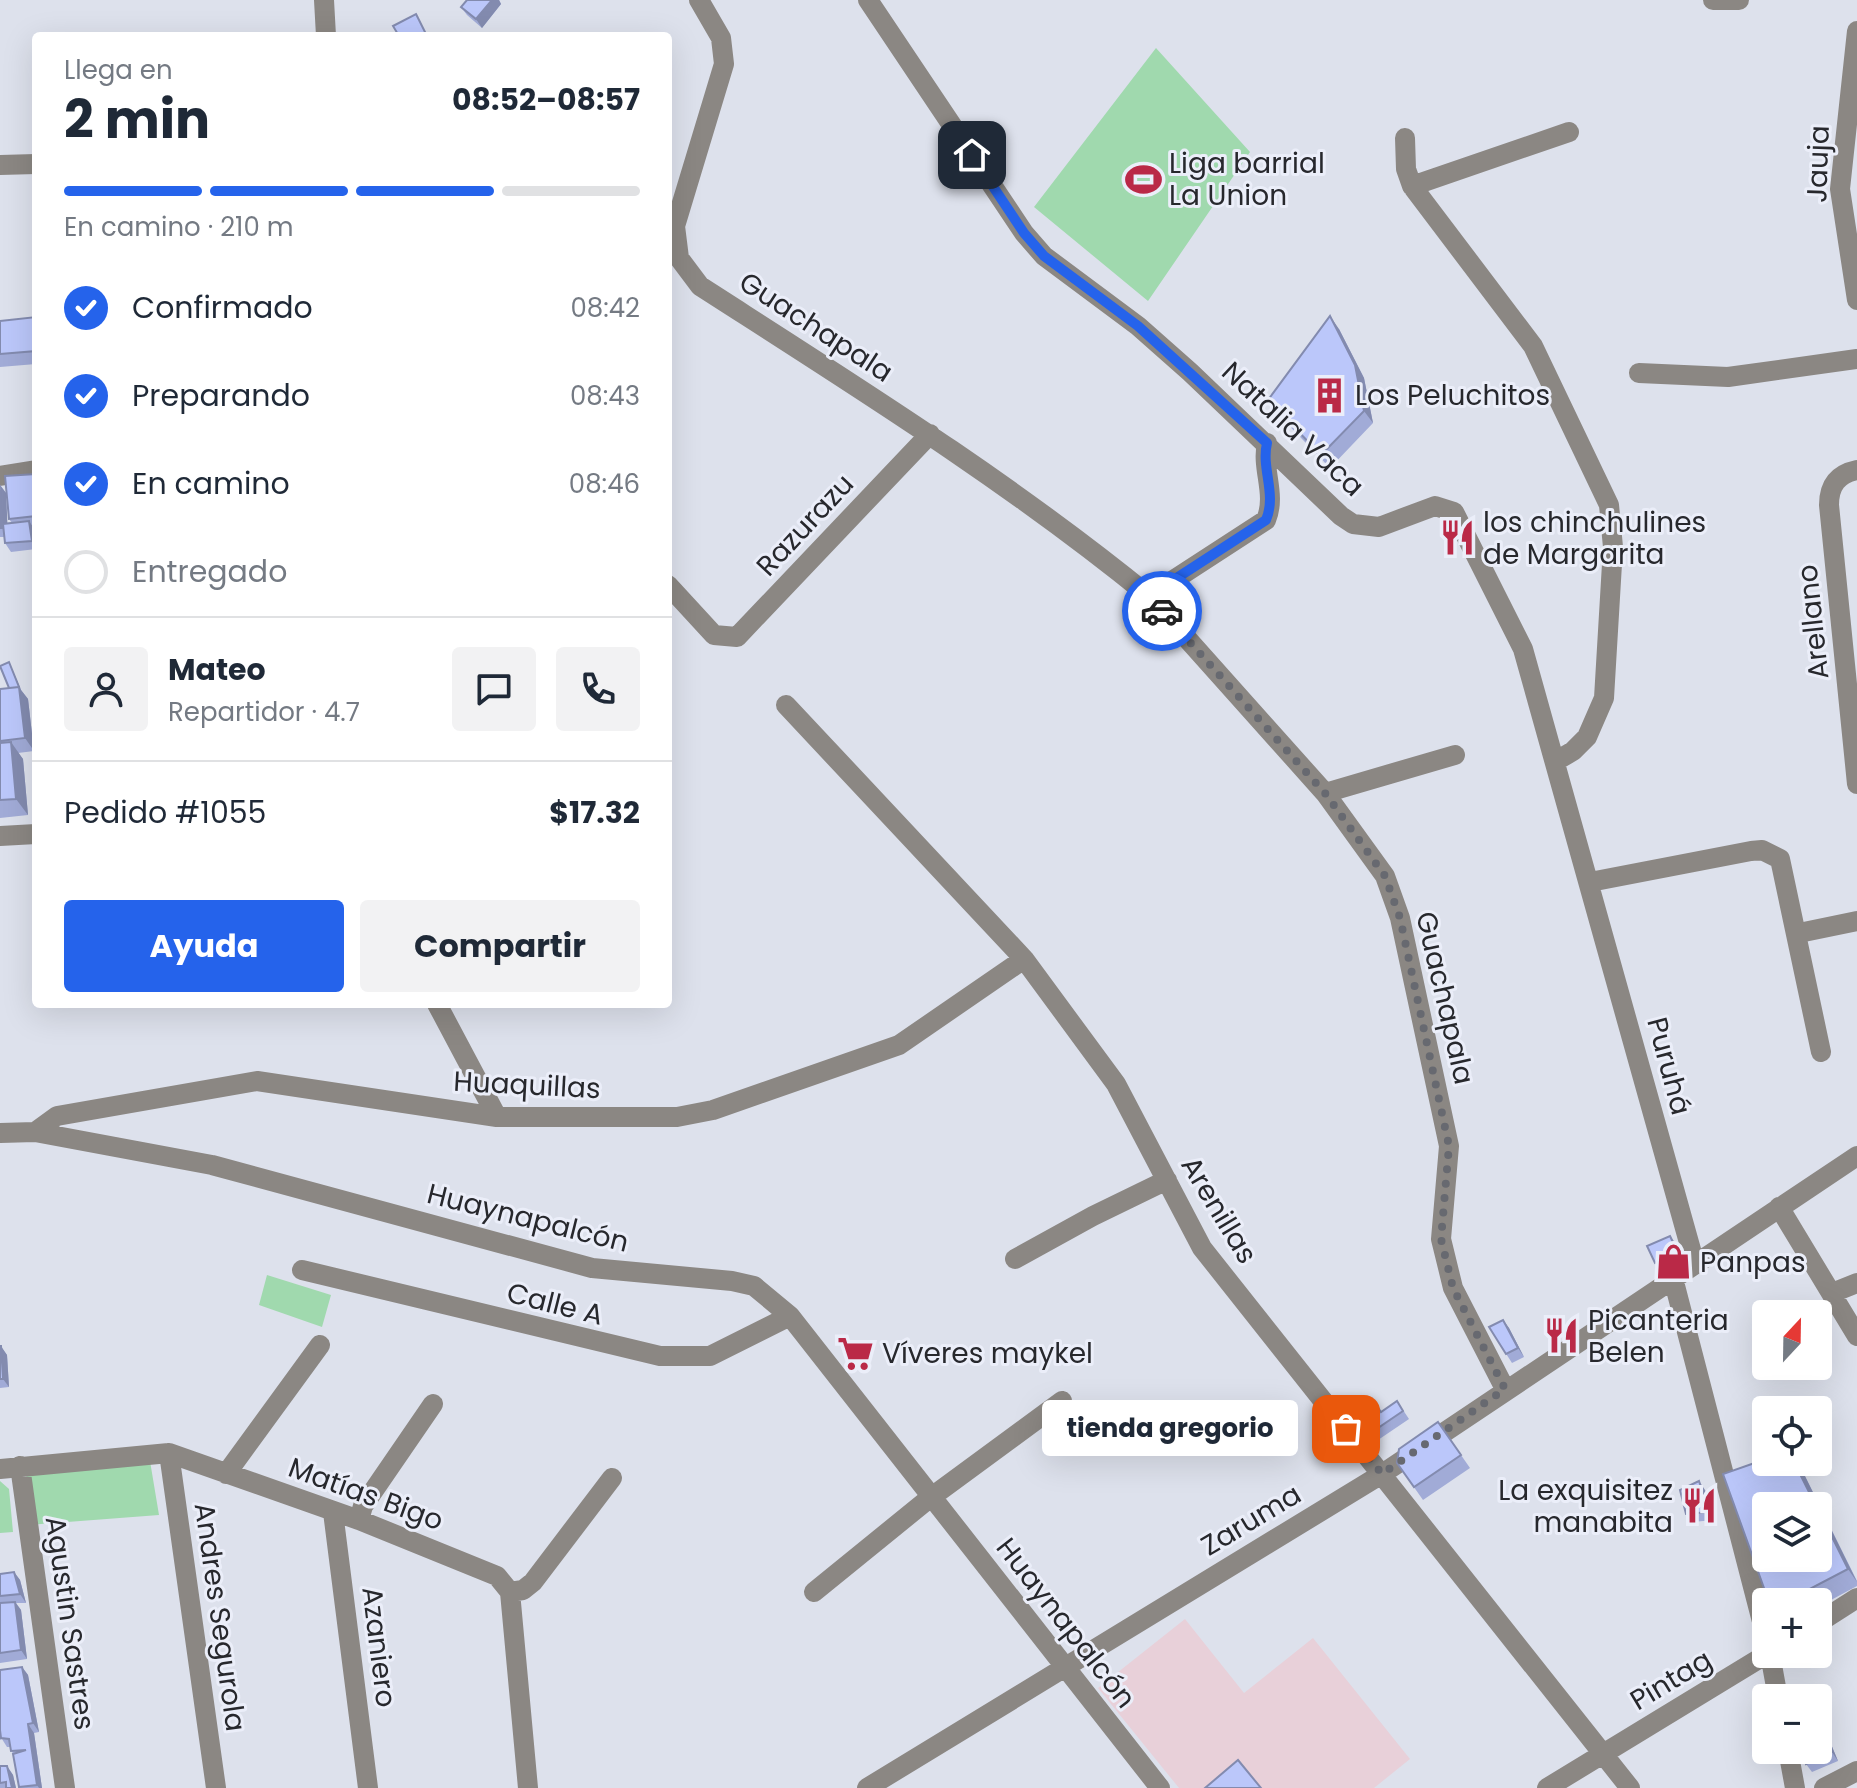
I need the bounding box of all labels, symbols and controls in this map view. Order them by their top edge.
text: Llega en [64,52,173,88]
text: 08:52–08:57 [452,78,640,121]
text: 2 min [64,83,210,156]
pin [938,121,1006,189]
street label: Jauja [1797,125,1839,203]
icon: home [950,133,994,177]
place label: Liga barrial La Union [1169,144,1325,215]
sports icon: Liga barrial La Union [1124,160,1162,198]
text: En camino · 210 m [64,209,293,245]
street label: Guachapala [732,263,900,391]
icon: check [64,286,108,330]
text: Confirmado [132,286,313,329]
text: 08:42 [570,290,640,326]
street label: Natalia Vaca [1213,353,1373,505]
icon: check [64,374,108,418]
text: Preparando [132,374,310,417]
building icon: Los Peluchitos [1310,376,1348,414]
place label: Los Peluchitos [1355,376,1550,415]
text: 08:43 [570,378,640,414]
icon: check [64,462,108,506]
text: En camino [132,462,290,505]
street label: Razurazu [748,465,862,585]
text: 08:46 [569,466,640,502]
place label: los chinchulines de Margarita [1483,503,1706,574]
restaurant icon: los chinchulines de Margarita [1438,519,1476,557]
text: Entregado [132,550,287,593]
street label: Arellano [1788,563,1838,681]
courier [1122,571,1202,651]
icon: car [1140,589,1184,633]
button: person [64,647,148,731]
button: chat [452,647,536,731]
button: phone [556,647,640,731]
text: Mateo [168,648,266,691]
text: Repartidor · 4.7 [168,694,360,730]
text: Pedido #1055 [64,791,266,834]
text: $17.32 [549,791,640,834]
button: Ayuda [64,900,344,992]
button: Compartir [360,900,640,992]
street label: Guachapala [1406,908,1484,1088]
street label: Puruhá [1637,1013,1701,1119]
street label: Huaquillas [452,1062,602,1108]
street label: Arenillas [1172,1149,1266,1271]
street label: Huaynapalcón [423,1174,633,1262]
shop icon: Panpas [1655,1243,1693,1281]
place label: Panpas [1700,1243,1806,1282]
street label: Calle A [503,1273,607,1335]
north arrow [1752,1300,1832,1380]
map controls [1752,1300,1832,1764]
place label: Picanteria Belen [1588,1301,1729,1372]
restaurant icon: Picanteria Belen [1543,1317,1581,1355]
supermarket icon: Víveres maykel [837,1334,875,1372]
place label: Víveres maykel [882,1334,1093,1373]
pin [1312,1395,1380,1463]
button: locate [1752,1396,1832,1476]
callout: tienda gregorio [1042,1401,1298,1457]
icon: bag [1324,1407,1368,1451]
text: tienda gregorio [1067,1410,1273,1446]
street label: Matías Bigo [283,1448,449,1540]
place label: La exquisitez manabita [1498,1471,1673,1542]
street label: Zaruma [1194,1475,1308,1565]
restaurant icon: La exquisitez manabita [1680,1487,1718,1525]
button: layers [1752,1492,1832,1572]
street label: Andres Segurola [185,1500,255,1734]
street label: Agustin Sastres [36,1514,104,1732]
street label: Huaynapalcón [987,1530,1145,1716]
street label: Azaniero [352,1585,406,1709]
button: + [1752,1588,1832,1668]
street label: Pintag [1623,1640,1719,1720]
button: − [1752,1684,1832,1764]

